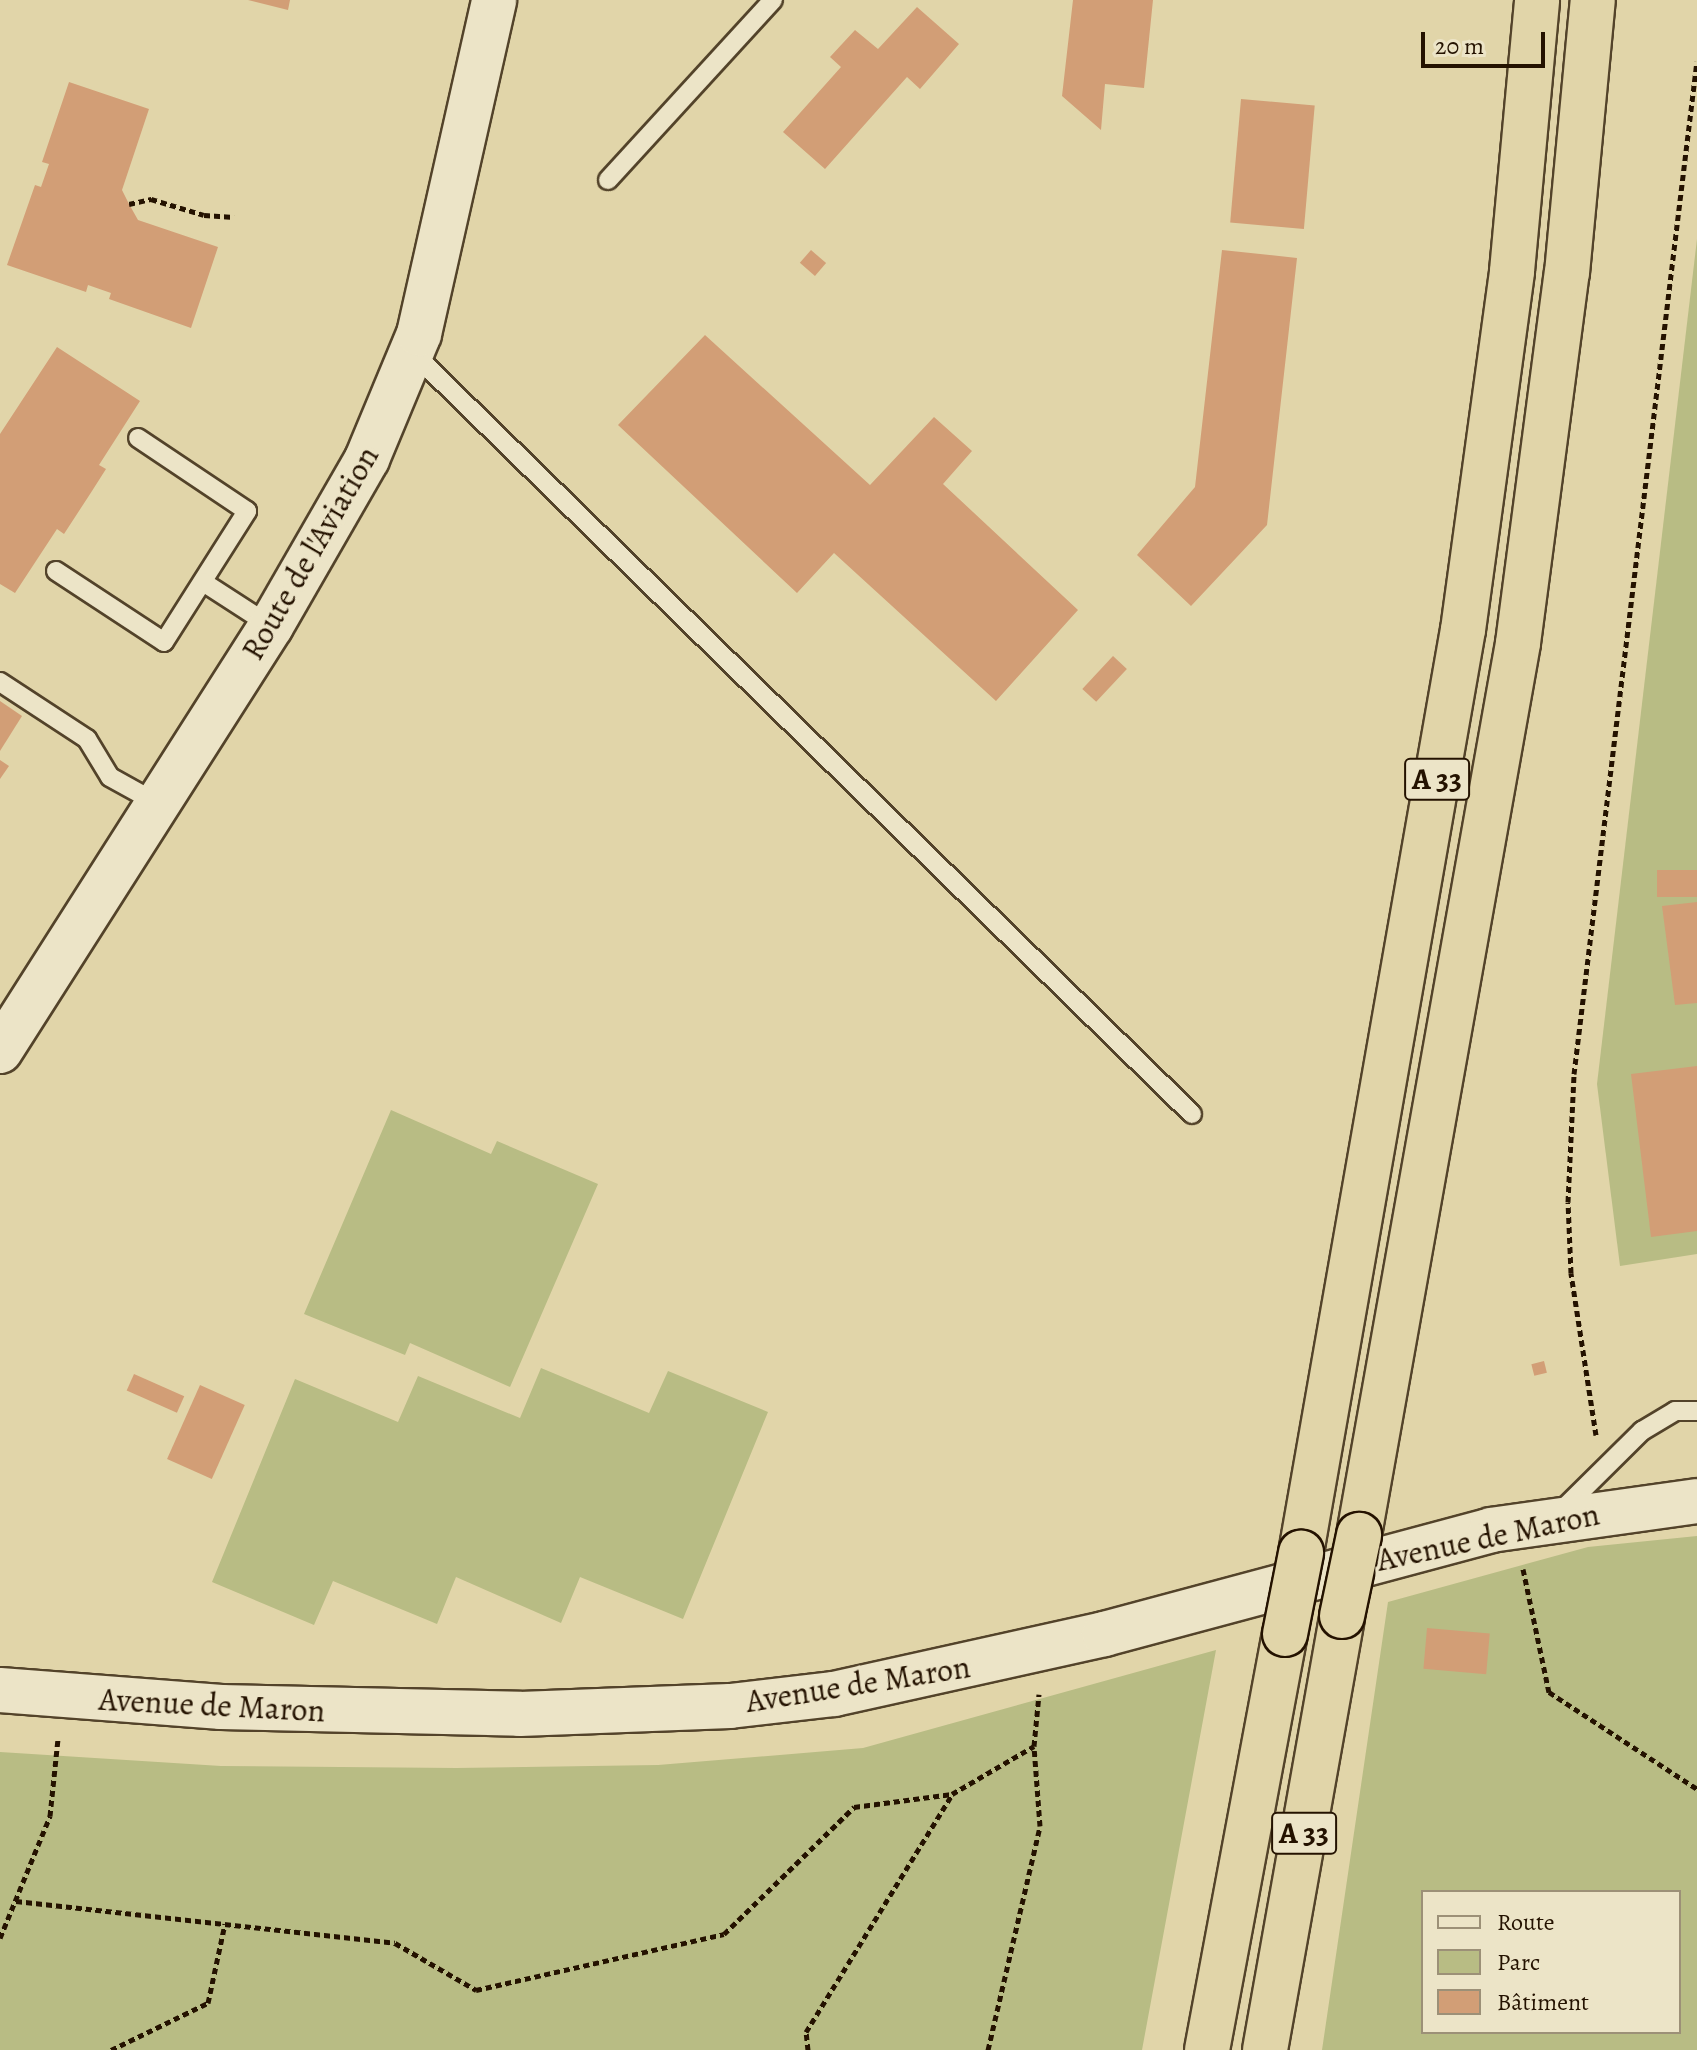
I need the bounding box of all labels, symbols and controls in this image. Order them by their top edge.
scale bar [1425,16,1549,66]
text: 20 m [1435,30,1484,62]
street label: Route de l'Aviation [233,439,387,667]
road number: A 33 [1403,753,1471,805]
street label: Avenue de Maron [1373,1495,1603,1579]
street label: Avenue de Maron [743,1647,973,1721]
street label: Avenue de Maron [98,1680,326,1730]
road number: A 33 [1270,1807,1338,1859]
legend [1421,1890,1681,2034]
text: Route [1497,1906,1555,1938]
text: Parc [1497,1946,1540,1978]
text: Bâtiment [1497,1986,1589,2018]

